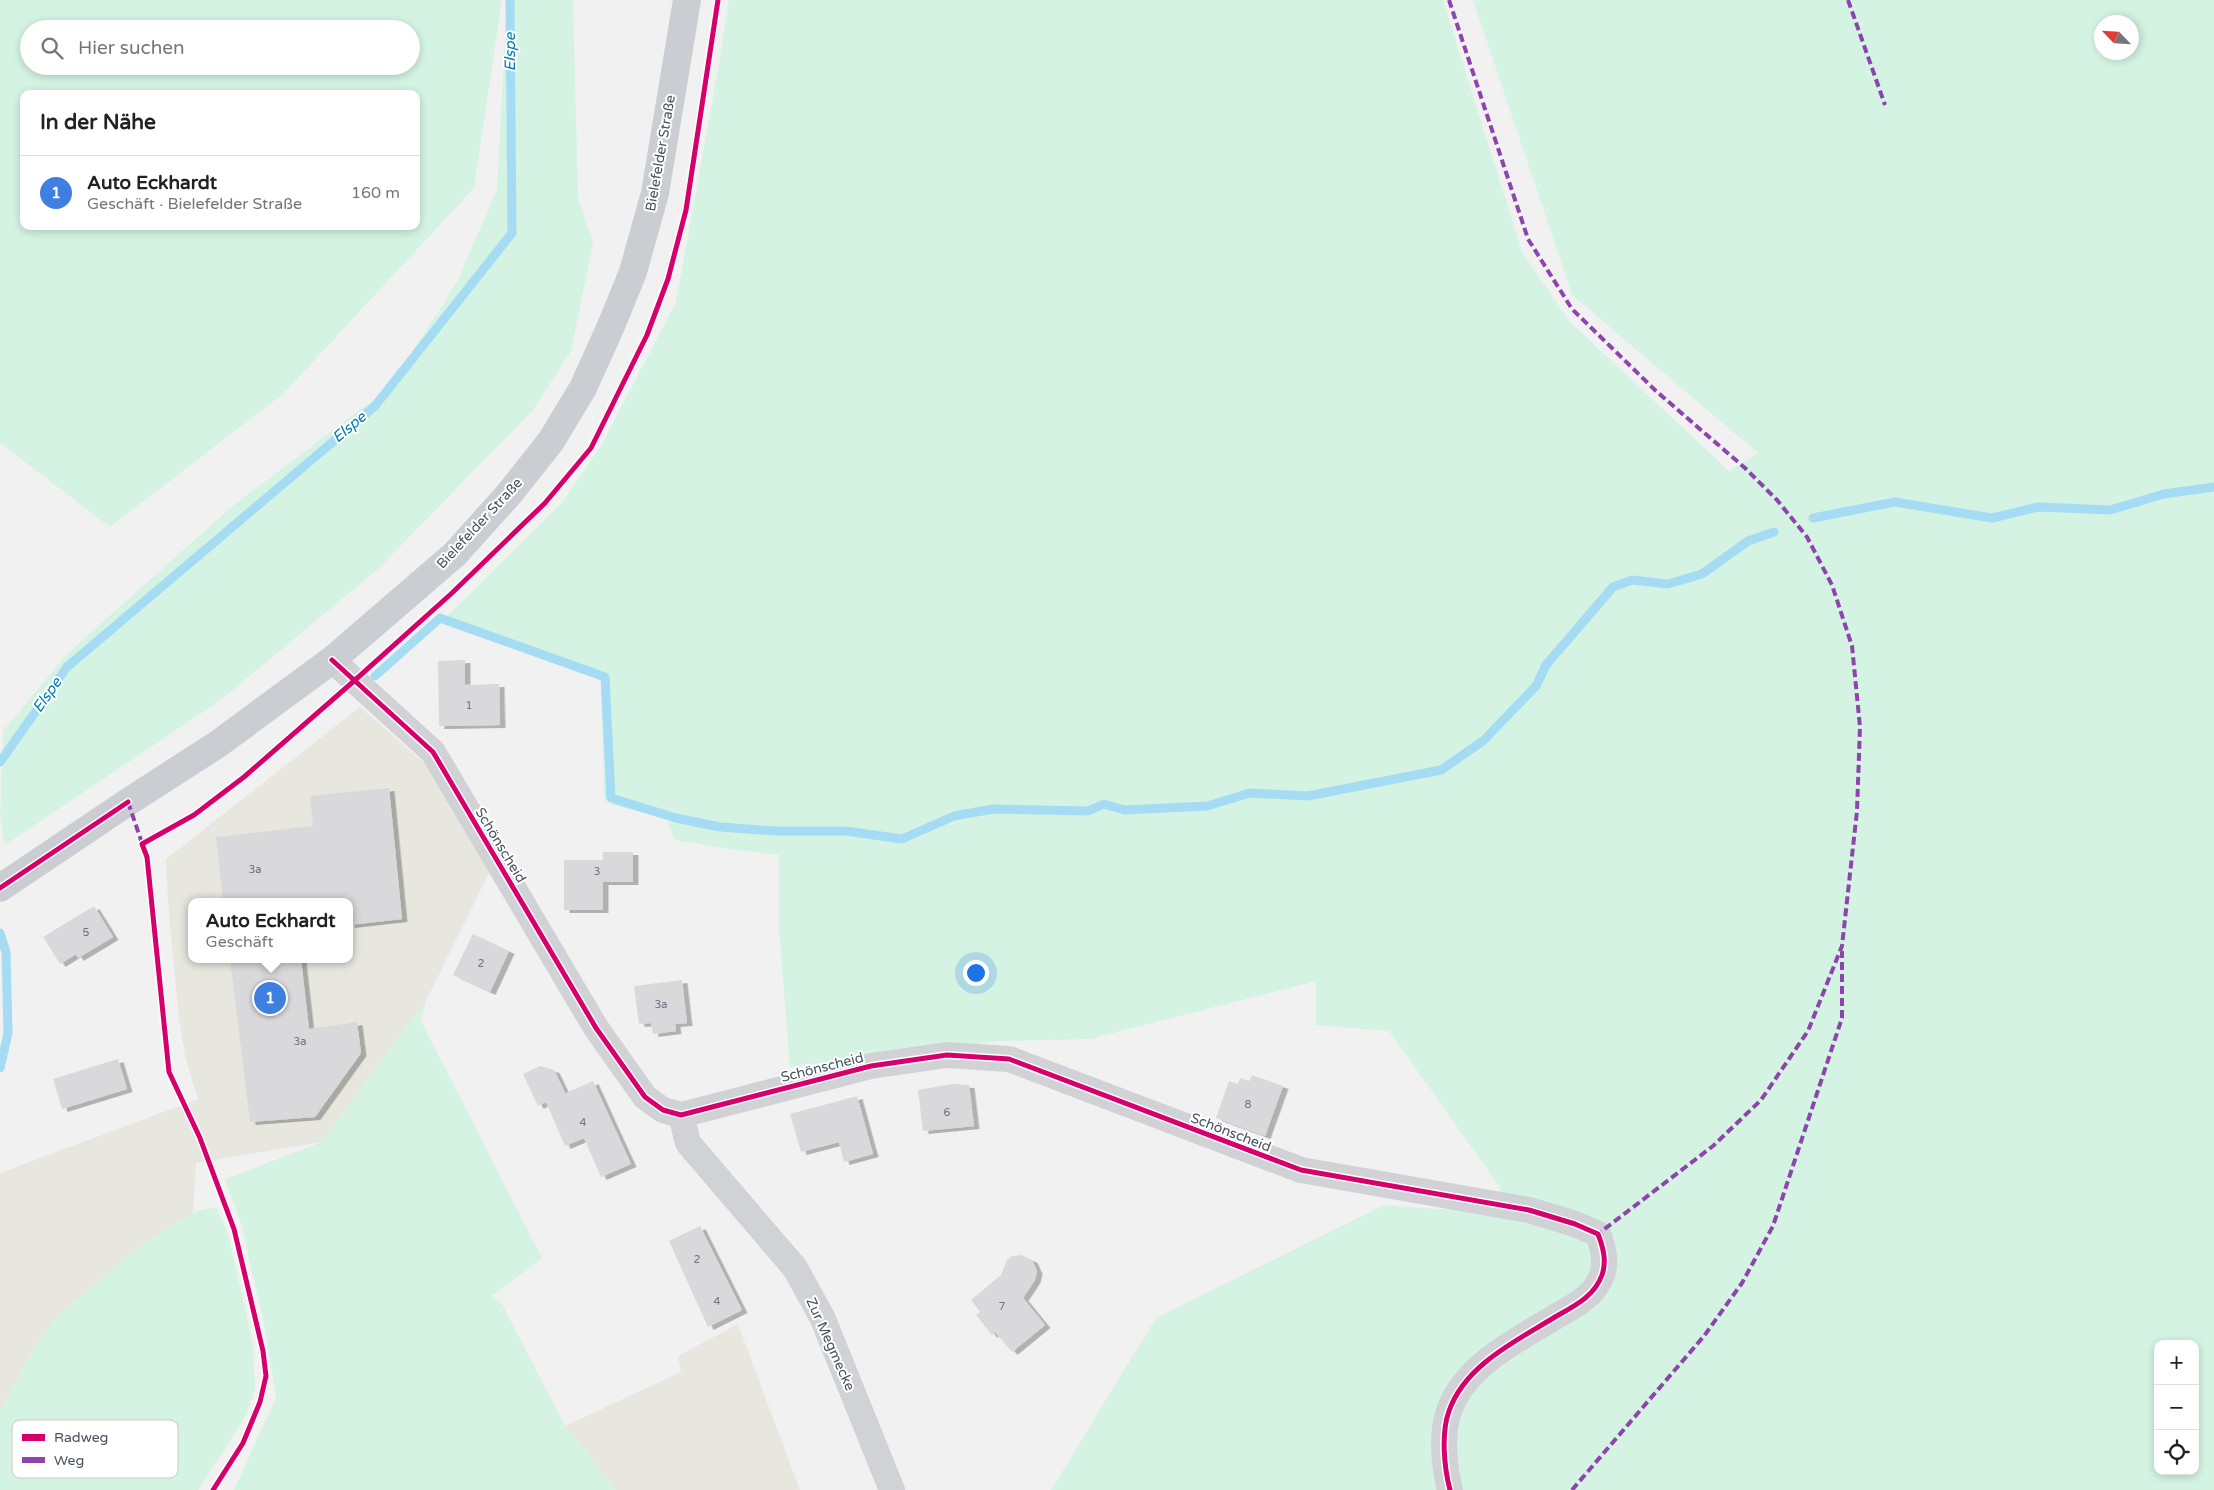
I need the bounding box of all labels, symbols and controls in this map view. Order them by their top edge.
north arrow [2094,15,2139,60]
search box [20,20,420,75]
water label: Elspe [501,31,519,71]
icon: search [38,34,66,62]
text: Hier suchen [78,37,185,59]
street label: Bielefelder Straße [642,94,679,213]
text: In der Nähe [40,110,156,135]
text: Auto Eckhardt [87,172,217,194]
text: 1 [51,183,61,203]
text: 160 m [351,183,400,203]
text: Geschäft · Bielefelder Straße [87,194,302,214]
water label: Elspe [328,407,371,446]
street label: Bielefelder Straße [433,474,526,572]
water label: Elspe [29,673,66,716]
house number: 1 [466,699,472,712]
street label: Schönscheid [471,805,530,886]
house number: 3a [248,863,262,876]
house number: 3 [594,865,601,878]
popup [188,898,353,963]
text: Auto Eckhardt [206,910,335,932]
house number: 5 [83,926,90,939]
text: Geschäft [206,932,274,952]
house number: 2 [478,957,485,970]
your location [963,960,989,986]
pin: 1 [254,979,286,1017]
house number: 3a [654,998,668,1011]
house number: 3a [293,1035,307,1048]
street label: Schönscheid [779,1049,865,1086]
house number: 8 [1245,1098,1252,1111]
house number: 6 [944,1106,951,1119]
street label: Schönscheid [1188,1109,1273,1156]
house number: 4 [580,1116,587,1129]
house number: 2 [694,1253,701,1266]
house number: 4 [714,1295,721,1308]
street label: Zur Megmecke [802,1295,859,1394]
house number: 7 [999,1300,1006,1313]
map controls [2154,1340,2199,1475]
button: + [2154,1340,2199,1385]
button: − [2154,1385,2199,1430]
legend [12,1420,178,1478]
text: Radweg [54,1429,108,1446]
button: locate [2154,1430,2199,1475]
text: Weg [54,1452,84,1469]

